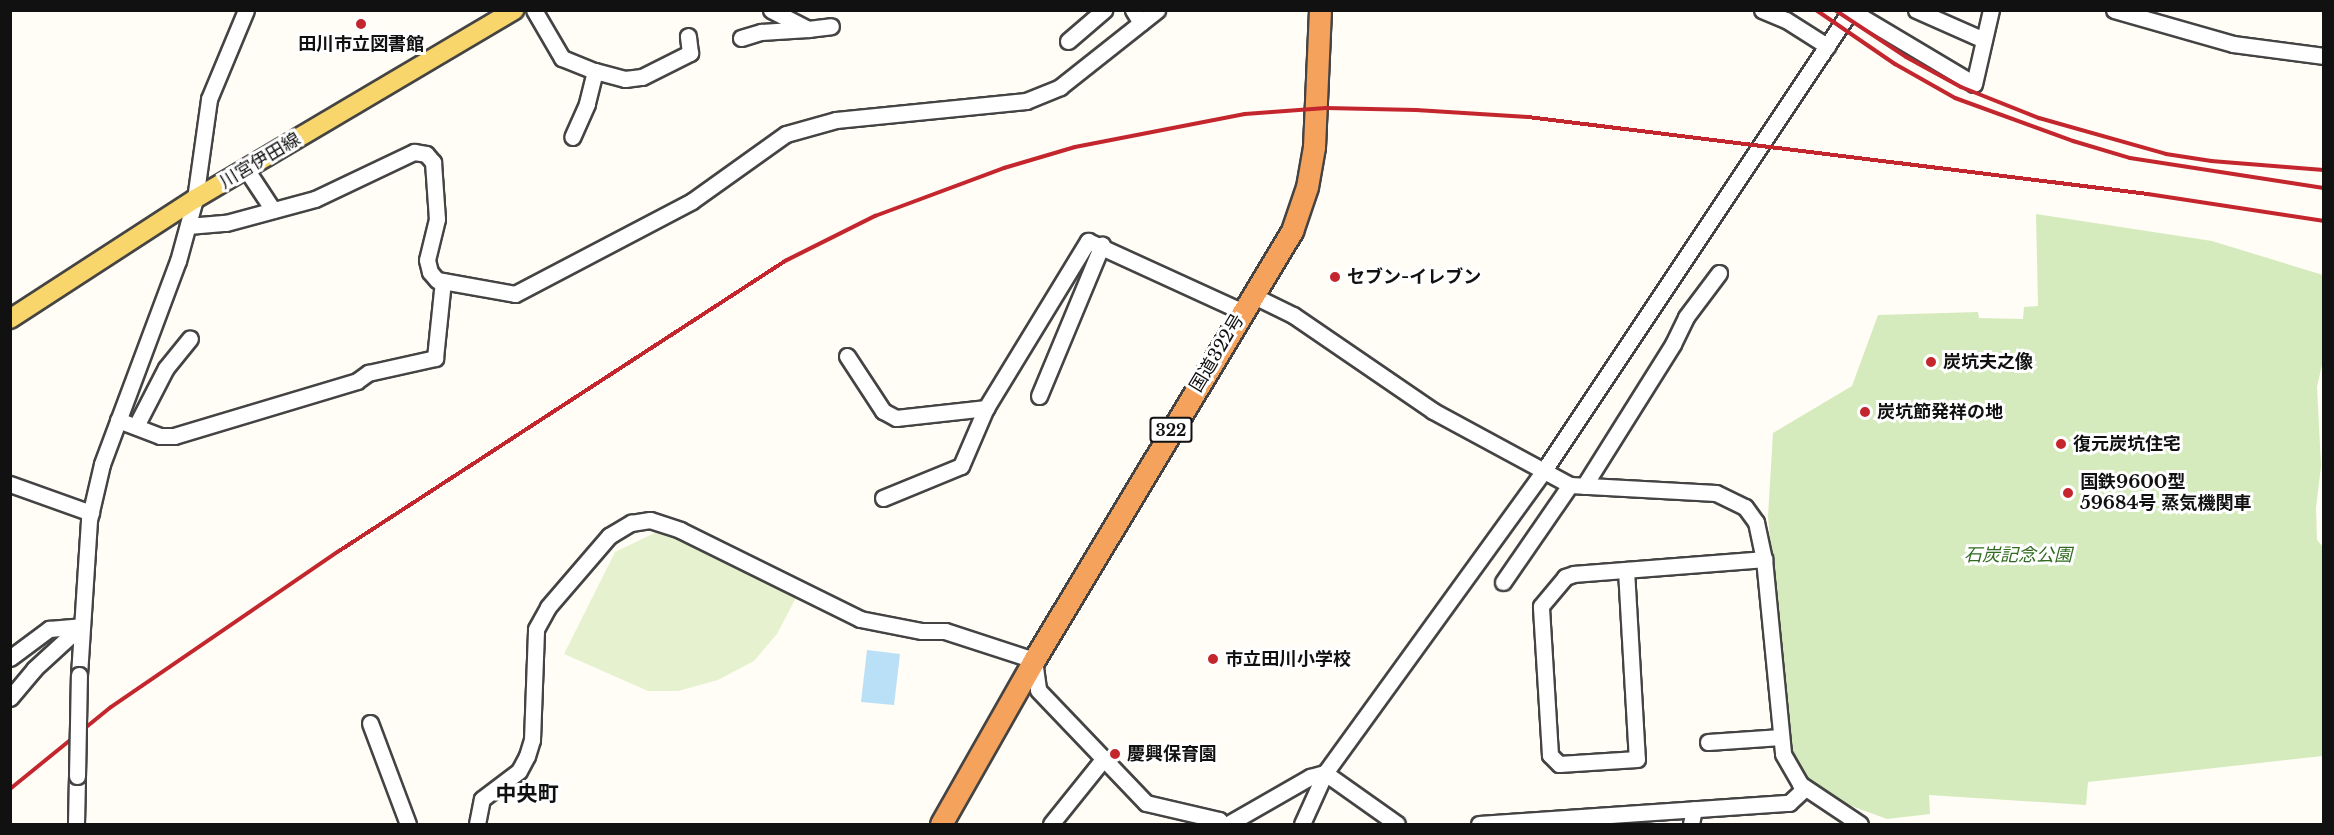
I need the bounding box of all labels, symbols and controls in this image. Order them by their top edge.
marker: 田川市立図書館 [354,17,368,31]
place label: 田川市立図書館 [298,33,424,55]
street label: 川宮伊田線 [216,129,304,193]
place label: セブン-イレブン [1347,266,1481,288]
marker: セブン-イレブン [1328,270,1342,284]
street label: 国道322号 [1185,310,1249,396]
place label: 炭坑夫之像 [1943,351,2033,373]
marker: 炭坑夫之像 [1924,355,1938,369]
place label: 炭坑節発祥の地 [1877,401,2003,423]
marker: 炭坑節発祥の地 [1858,405,1872,419]
road number: 322 [1148,417,1194,443]
place label: 復元炭坑住宅 [2073,433,2181,455]
marker: 復元炭坑住宅 [2054,437,2068,451]
place label: 国鉄9600型 59684号 蒸気機関車 [2080,472,2251,514]
marker: 国鉄9600型 59684号 蒸気機関車 [2061,486,2075,500]
park label: 石炭記念公園 [1964,544,2072,566]
place label: 市立田川小学校 [1225,648,1351,670]
marker: 市立田川小学校 [1206,652,1220,666]
place label: 慶興保育園 [1127,743,1217,765]
marker: 慶興保育園 [1108,747,1122,761]
district label: 中央町 [496,781,558,807]

